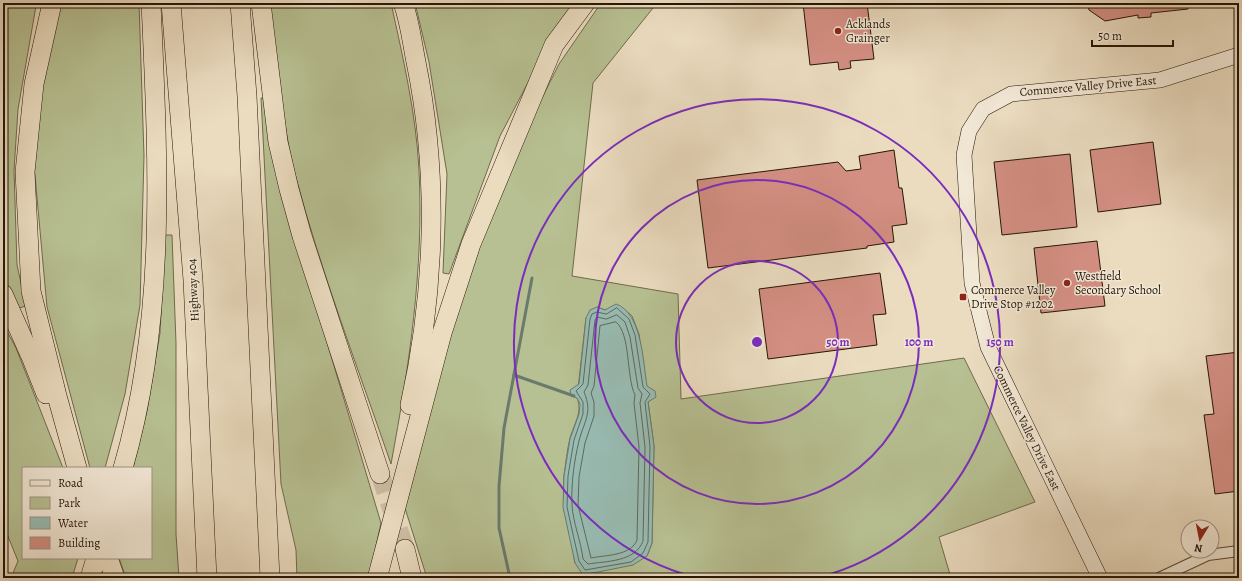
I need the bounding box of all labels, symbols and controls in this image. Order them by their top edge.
place label: Acklands Grainger [845,16,890,46]
scale bar [1092,22,1173,48]
marker: Acklands Grainger [833,26,843,36]
text: 50 m [1098,28,1122,44]
street label: Commerce Valley Drive East [1019,72,1157,100]
street label: Highway 404 [183,257,203,322]
place label: Westfield Secondary School [1074,268,1161,298]
marker: Westfield Secondary School [1062,278,1072,288]
place label: Commerce Valley Drive Stop #1202 [971,282,1056,312]
marker: Commerce Valley Drive Stop #1202 [958,292,968,302]
text: 50 m [826,334,850,350]
text: 100 m [905,334,933,350]
text: 150 m [986,334,1014,350]
centre of rings [750,335,764,349]
street label: Commerce Valley Drive East [990,363,1064,493]
legend [22,467,152,559]
text: Road [58,475,84,491]
text: Park [58,495,81,511]
text: Water [57,515,88,531]
north arrow [1180,519,1220,559]
text: Building [58,535,100,551]
text: N [1193,540,1204,556]

